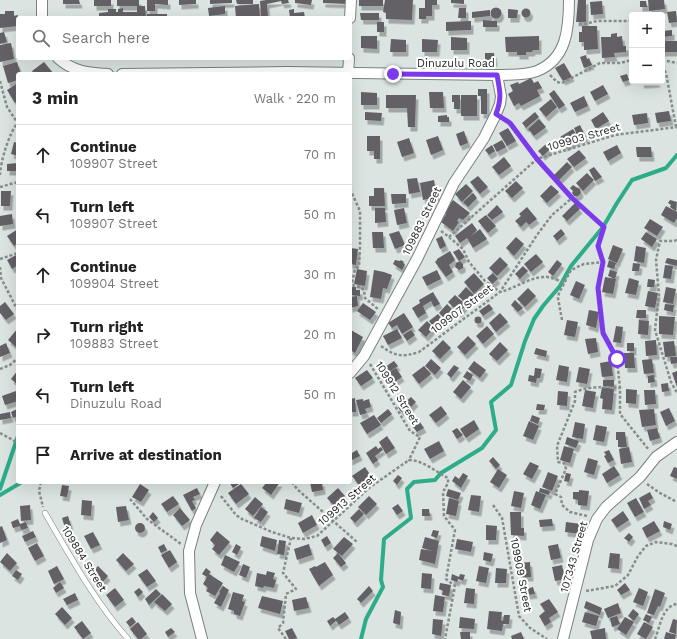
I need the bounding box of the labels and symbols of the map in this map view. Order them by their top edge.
street label: Dinuzulu Road [417,57,495,70]
route end [384,65,402,83]
street label: 109903 Street [546,120,622,154]
street label: 109883 Street [400,184,444,257]
street label: 109907 Street [429,281,496,336]
route start [608,350,626,368]
street label: 109912 Street [372,359,422,427]
street label: 109913 Street [315,471,379,529]
street label: 107343 Street [558,520,590,594]
street label: 109884 Street [59,524,110,595]
street label: 109909 Street [507,537,535,614]

